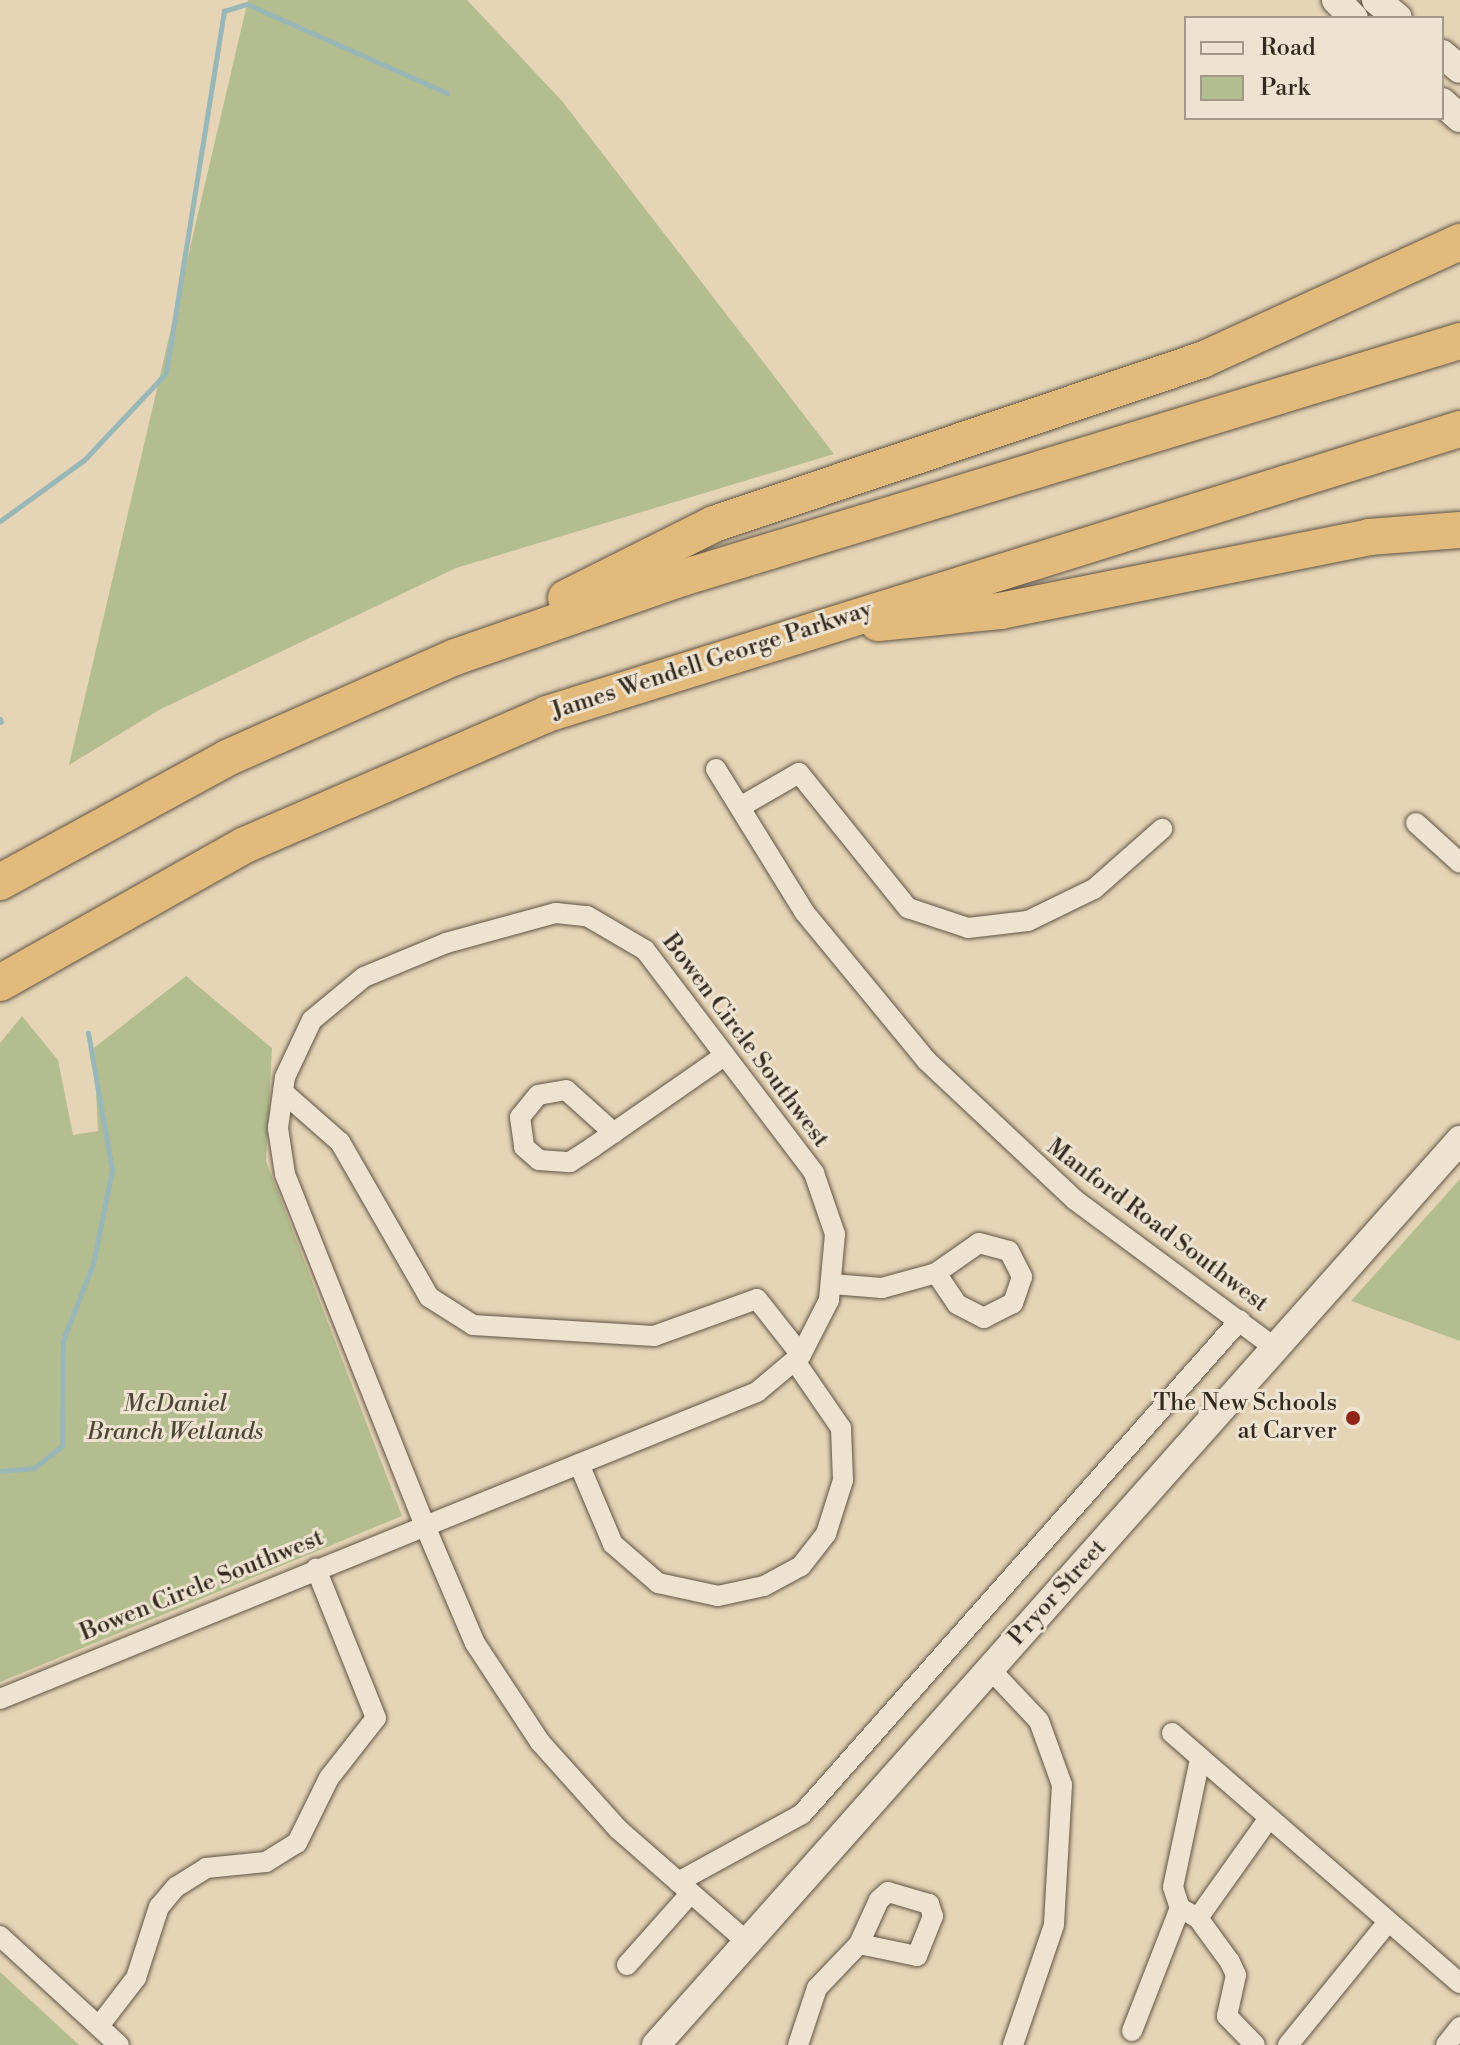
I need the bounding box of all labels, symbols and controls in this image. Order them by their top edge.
legend [1184,16,1444,120]
text: Road [1260,33,1316,63]
text: Park [1260,73,1310,103]
street label: James Wendell George Parkway [548,595,876,727]
street label: Bowen Circle Southwest [655,929,835,1153]
street label: Manford Road Southwest [1040,1133,1274,1319]
place label: The New Schools at Carver [1153,1390,1337,1446]
park label: McDaniel Branch Wetlands [87,1391,263,1447]
marker: The New Schools at Carver [1344,1409,1362,1427]
street label: Bowen Circle Southwest [76,1524,328,1648]
street label: Pryor Street [1003,1534,1113,1652]

